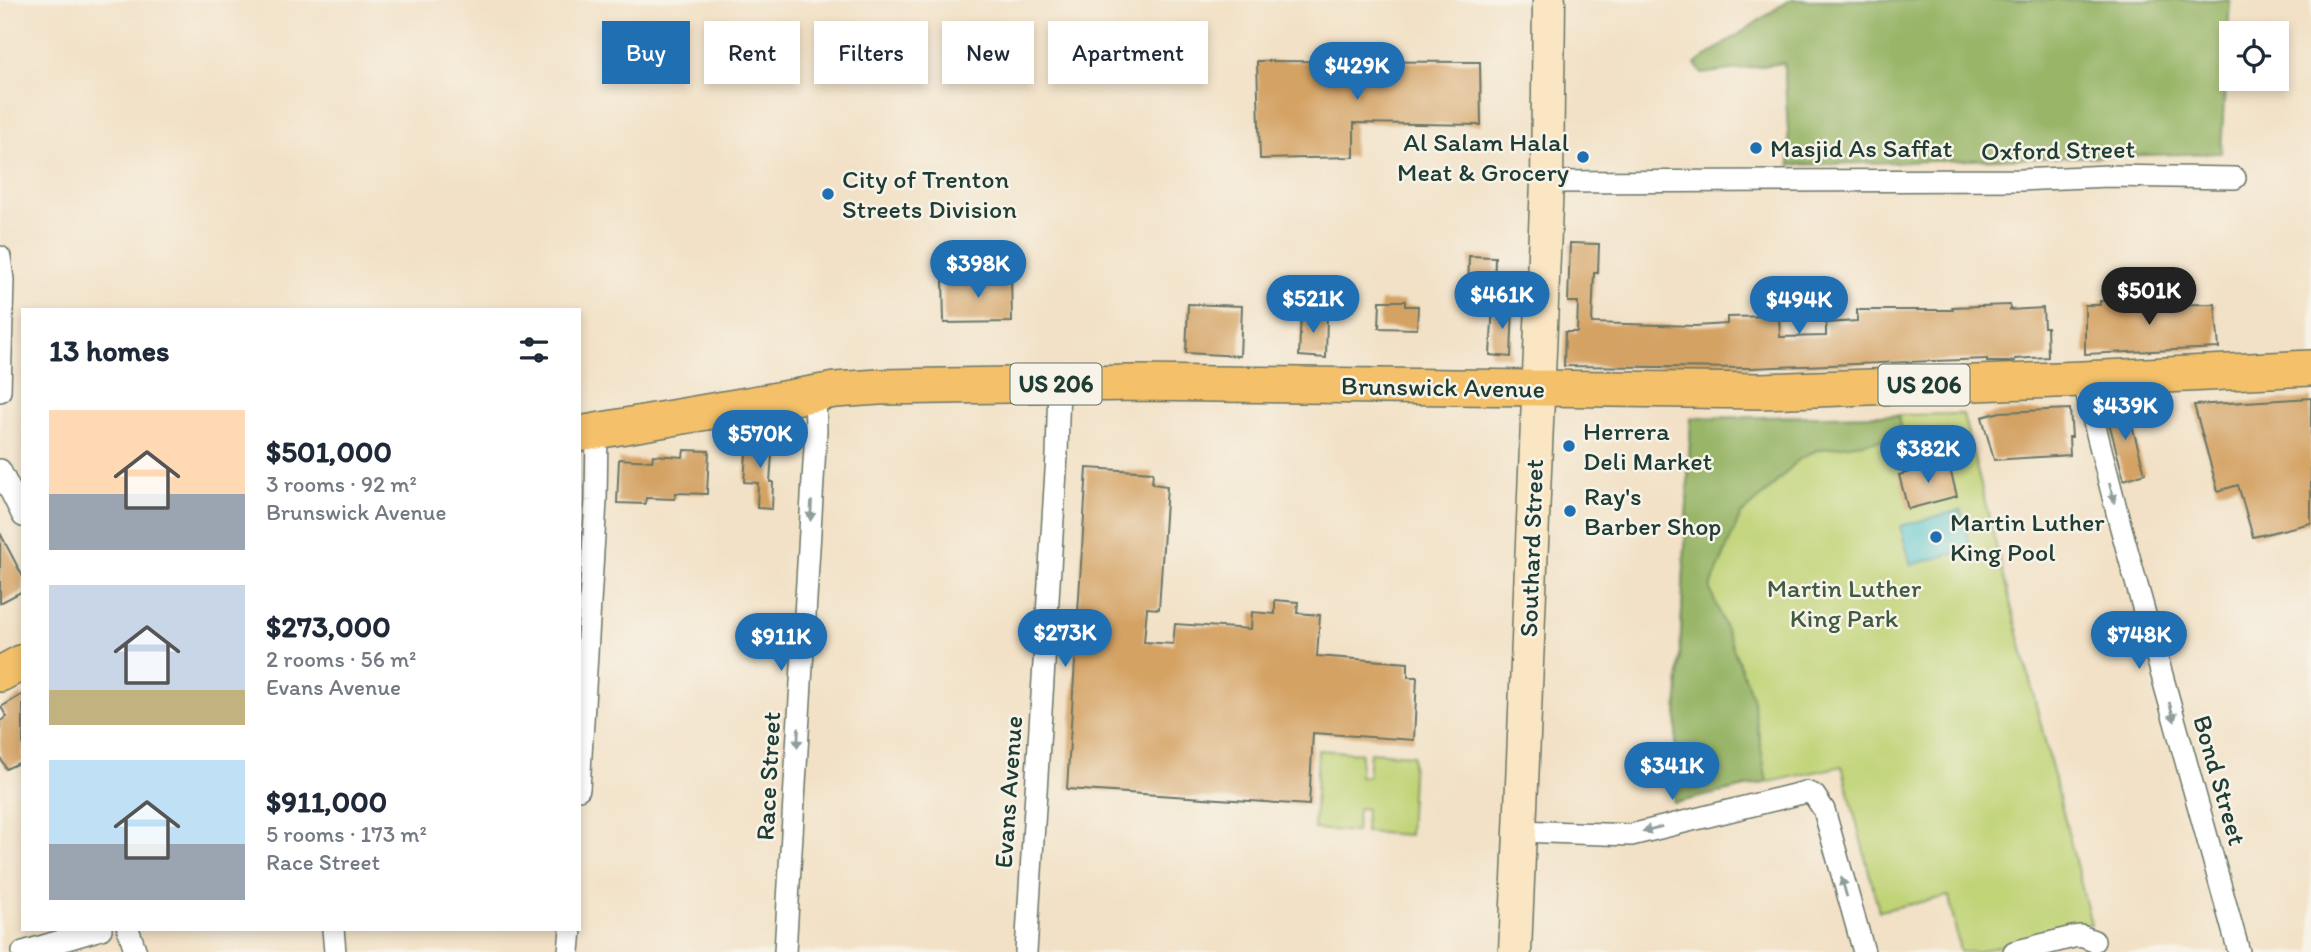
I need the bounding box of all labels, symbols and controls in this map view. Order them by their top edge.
chip: Buy [602,21,690,84]
chip: Rent [704,21,800,84]
chip: Filters [814,21,928,84]
chip: New [942,21,1034,84]
chip: Apartment [1048,21,1208,84]
map controls [2219,21,2289,91]
button: locate [2219,21,2289,91]
pin: $429K [1308,42,1406,102]
text: $429K [1325,51,1389,79]
place label: Al Salam Halal Meat & Grocery [1397,126,1569,188]
place label: Masjid As Saffat [1770,132,1953,164]
street label: Oxford Street [1981,133,2136,167]
marker: Masjid As Saffat [1748,140,1764,156]
marker: Al Salam Halal Meat & Grocery [1575,149,1591,165]
place label: City of Trenton Streets Division [842,163,1017,225]
marker: City of Trenton Streets Division [820,186,836,202]
pin: $398K [929,240,1027,300]
text: $398K [946,249,1010,277]
pin: $501K [2100,268,2198,327]
pin: $461K [1453,272,1551,331]
pin: $521K [1264,276,1362,335]
pin: $494K [1750,276,1848,336]
text: $501K [2117,276,2181,304]
text: $461K [1470,280,1534,308]
text: $521K [1282,284,1344,312]
text: $494K [1766,285,1832,313]
icon: filters [515,331,553,369]
text: 13 homes [49,332,169,369]
road number: US 206 [1010,363,1102,404]
road number: US 206 [1878,364,1969,406]
street label: Brunswick Avenue [1341,369,1545,405]
pin: $439K [2076,382,2174,442]
text: $439K [2093,391,2157,419]
pin: $570K [711,410,809,470]
place label: Herrera Deli Market [1583,415,1713,477]
text: $570K [728,419,792,447]
pin: $382K [1879,426,1977,485]
text: $501,000 [266,433,392,470]
text: $382K [1896,434,1960,462]
icon: home [105,438,189,522]
marker: Herrera Deli Market [1561,438,1577,454]
street label: Southard Street [1512,458,1550,638]
text: 3 rooms · 92 m² [266,470,417,498]
place label: Ray's Barber Shop [1584,480,1721,542]
one-way arrow [2107,482,2118,504]
text: Brunswick Avenue [266,498,446,526]
one-way arrow [806,500,817,522]
marker: Ray's Barber Shop [1562,503,1578,519]
place label: Martin Luther King Pool [1950,506,2105,568]
marker: Martin Luther King Pool [1928,529,1944,545]
park label: Martin Luther King Park [1767,572,1922,634]
text: $273,000 [266,608,391,645]
pin: $273K [1016,610,1114,669]
pin: $748K [2090,612,2188,671]
icon: home [105,613,189,697]
pin: $911K [732,614,830,673]
text: $273K [1034,618,1096,646]
text: $748K [2107,620,2171,648]
text: $911K [751,622,811,650]
text: 2 rooms · 56 m² [266,645,417,673]
text: Evans Avenue [266,673,401,701]
one-way arrow [2168,702,2178,723]
street label: Race Street [749,711,787,841]
street label: Bond Street [2186,711,2254,849]
street label: Evans Avenue [987,715,1029,869]
one-way arrow [792,727,803,749]
pin: $341K [1623,742,1721,802]
text: $341K [1640,751,1704,779]
text: $911,000 [266,783,387,820]
icon: home [105,788,189,872]
text: 5 rooms · 173 m² [266,820,427,848]
one-way arrow [1641,824,1663,835]
text: Race Street [266,848,380,876]
one-way arrow [1839,876,1849,897]

